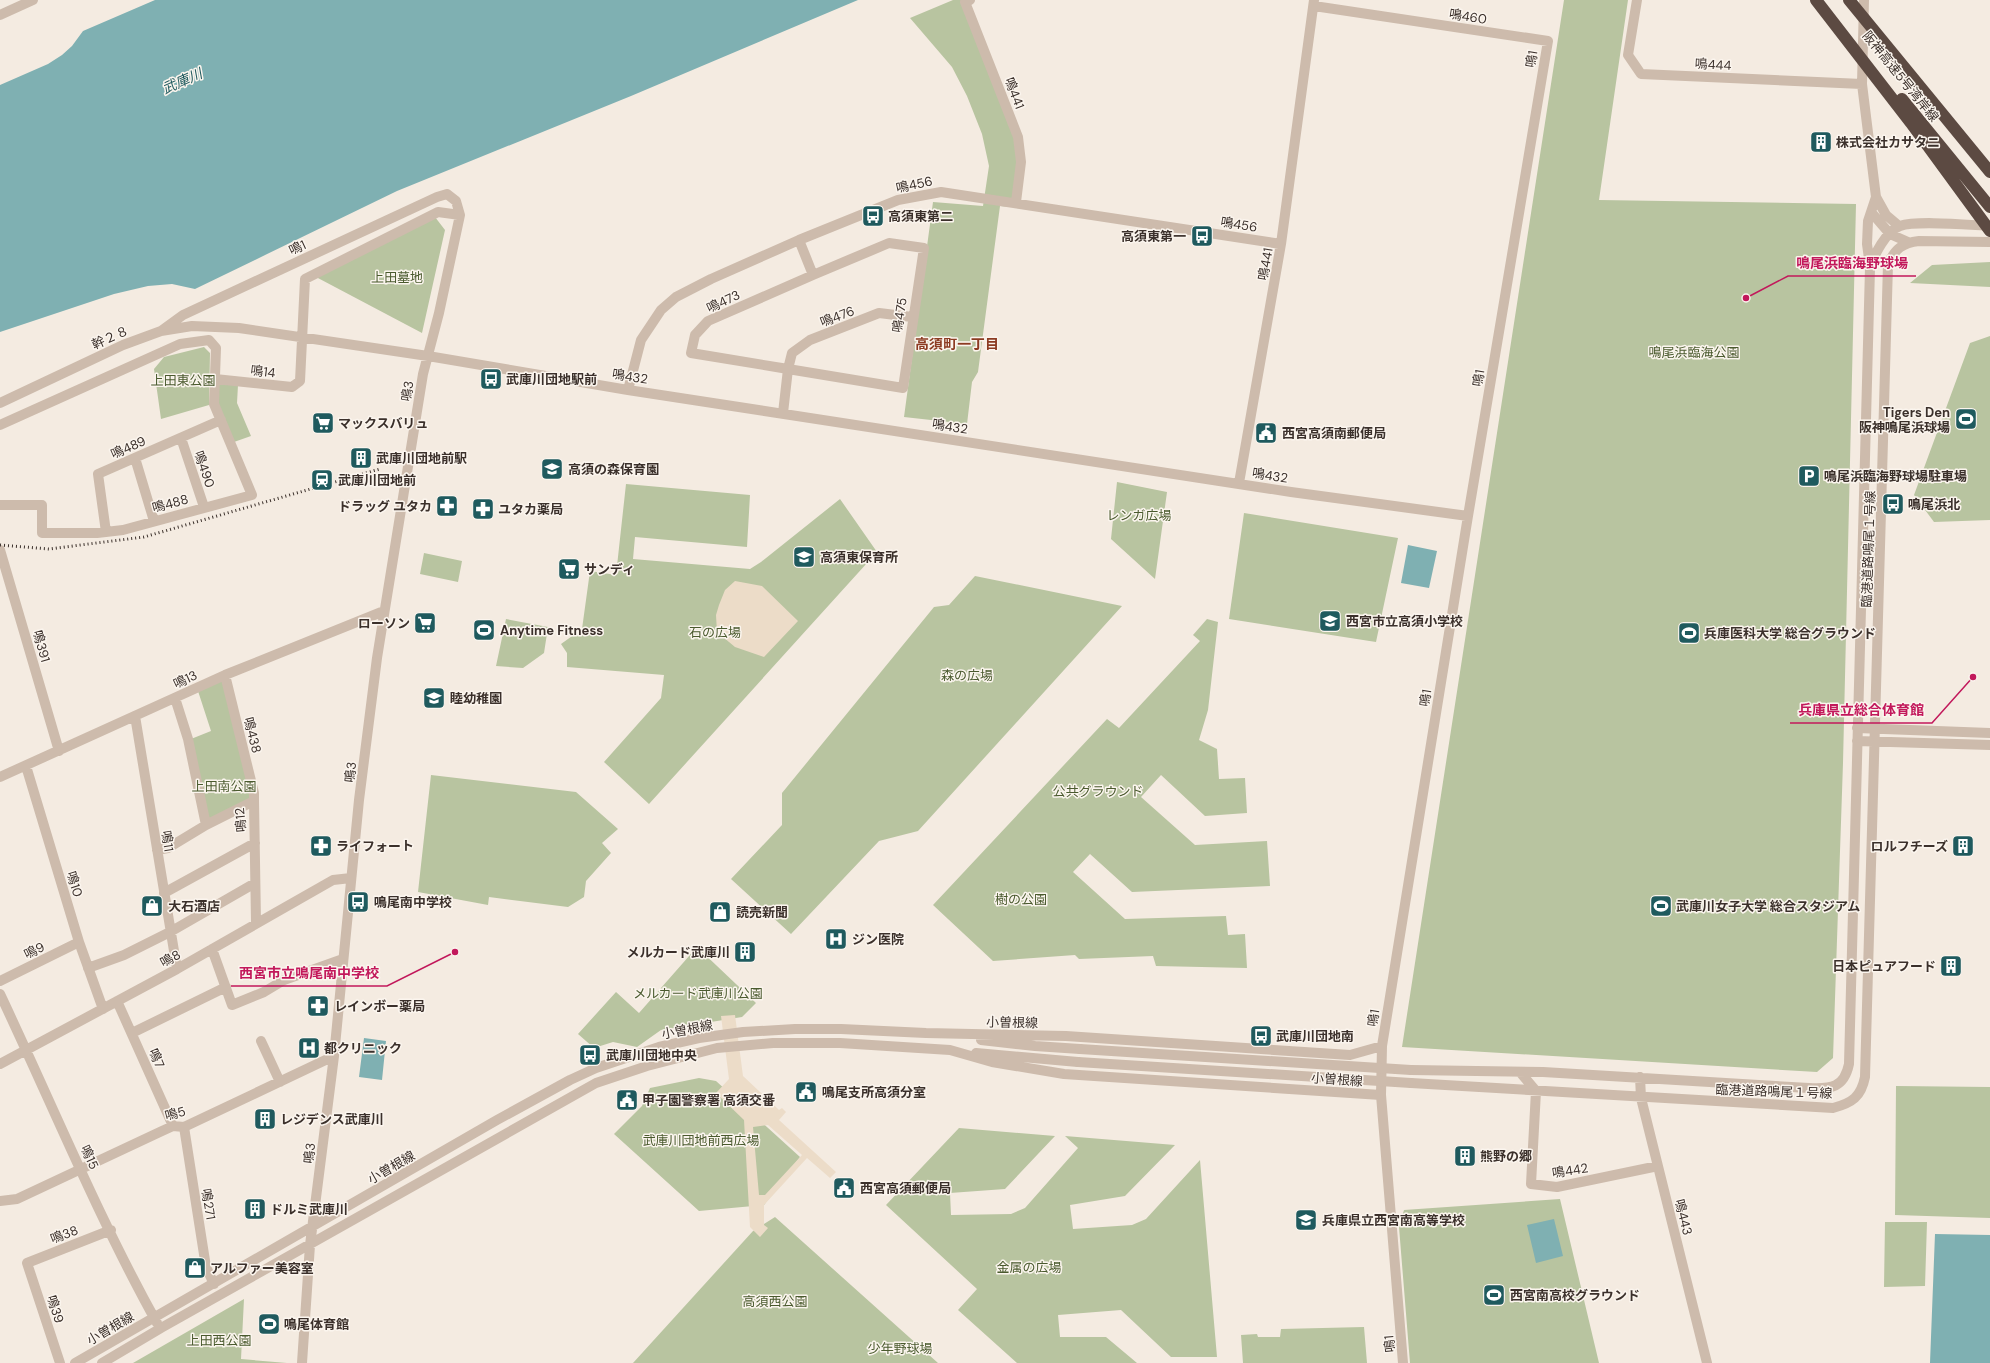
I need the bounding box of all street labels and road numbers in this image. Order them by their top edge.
street label: 鳴460 [1448,5,1488,28]
street label: 阪神高速5号湾岸線 [1859,27,1942,125]
street label: 鳴1 [1522,49,1541,69]
street label: 鳴444 [1694,55,1732,74]
street label: 鳴441 [1001,75,1028,112]
street label: 鳴456 [894,172,934,197]
street label: 鳴456 [1219,213,1259,236]
street label: 鳴1 [286,236,309,259]
street label: 鳴441 [1254,246,1277,282]
street label: 鳴473 [704,286,743,317]
street label: 鳴475 [888,296,911,334]
street label: 鳴476 [817,302,857,331]
street label: 幹２８ [89,322,131,353]
street label: 鳴14 [250,362,276,381]
street label: 鳴432 [611,365,649,388]
street label: 鳴1 [1469,368,1488,388]
street label: 鳴3 [397,380,418,403]
street label: 鳴432 [931,415,969,438]
street label: 鳴489 [108,432,148,463]
street label: 鳴490 [190,448,219,490]
street label: 鳴432 [1251,464,1289,487]
street label: 鳴488 [150,490,190,516]
street label: 臨港道路鳴尾１号線 [1858,490,1879,608]
street label: 鳴391 [29,628,54,664]
street label: 鳴13 [170,667,200,692]
street label: 鳴1 [1416,688,1435,708]
street label: 鳴438 [240,715,265,755]
street label: 鳴3 [341,761,360,783]
street label: 鳴12 [231,807,250,833]
street label: 鳴11 [157,829,178,853]
street label: 鳴10 [63,869,86,899]
street label: 鳴9 [21,938,47,963]
street label: 鳴8 [157,946,184,971]
street label: 鳴1 [1364,1008,1383,1028]
street label: 小曽根線 [986,1014,1038,1031]
street label: 小曽根線 [660,1016,714,1043]
street label: 鳴7 [145,1046,168,1071]
street label: 小曽根線 [1310,1069,1364,1090]
street label: 臨港道路鳴尾１号線 [1715,1081,1833,1102]
street label: 鳴5 [163,1103,188,1124]
street label: 鳴15 [77,1142,103,1172]
street label: 鳴3 [300,1142,319,1164]
street label: 小曽根線 [364,1147,418,1188]
street label: 鳴442 [1551,1159,1589,1182]
street label: 鳴271 [198,1187,219,1221]
street label: 鳴443 [1671,1197,1696,1237]
street label: 鳴38 [48,1221,81,1248]
street label: 鳴39 [43,1293,68,1325]
street label: 小曽根線 [83,1308,137,1349]
street label: 鳴1 [1380,1335,1399,1353]

